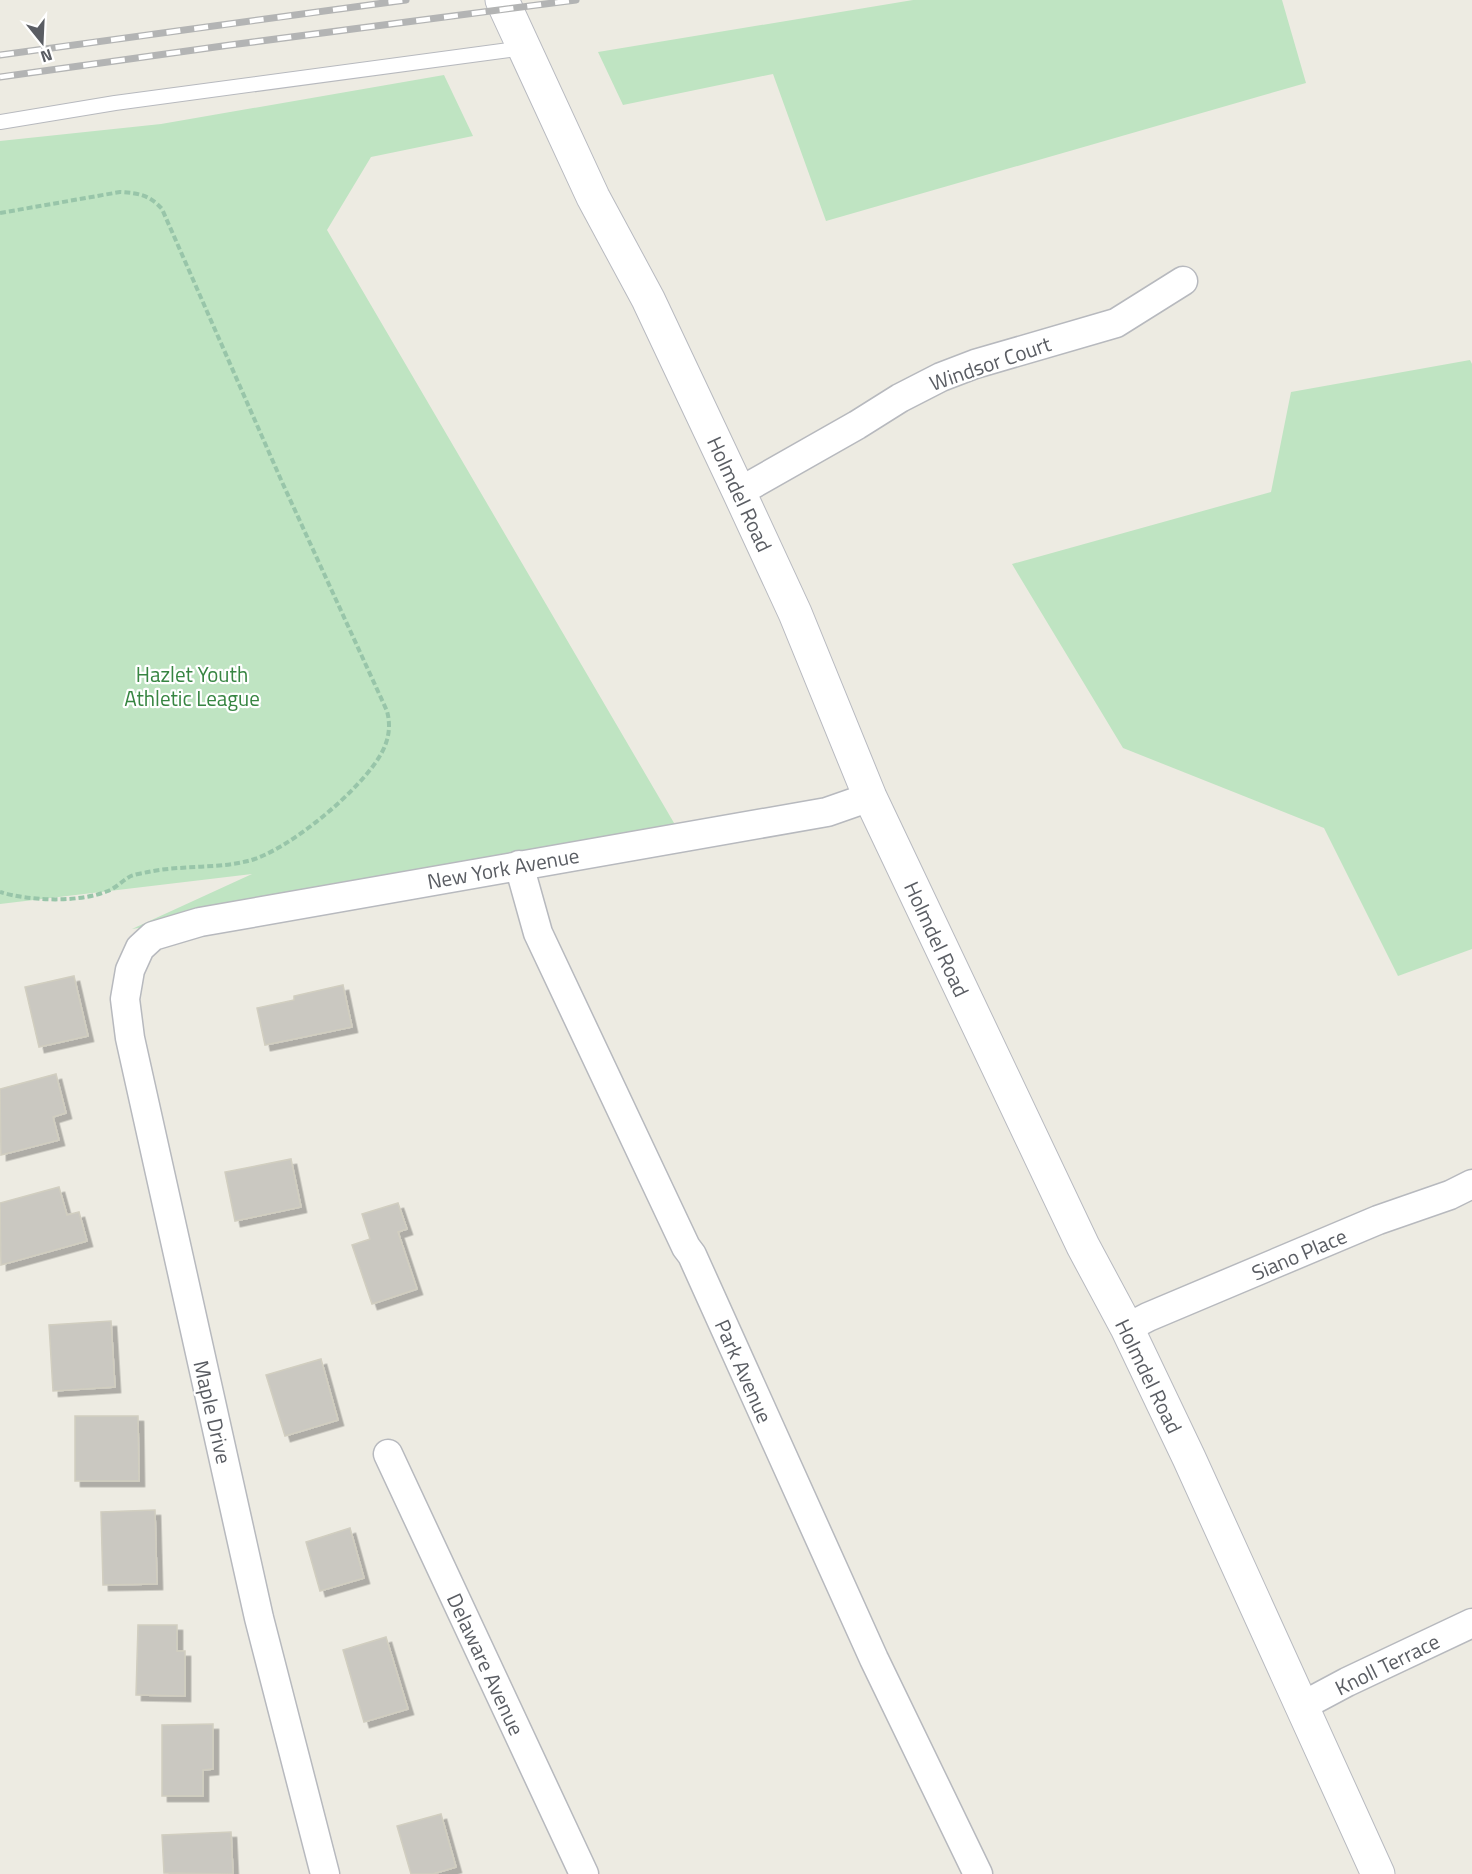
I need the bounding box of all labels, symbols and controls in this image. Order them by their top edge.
north arrow [12,12,72,72]
text: N [38,43,56,69]
street label: Windsor Court [925,327,1056,399]
street label: Holmdel Road [699,431,781,557]
park label: Hazlet Youth Athletic League [124,658,260,714]
street label: New York Avenue [425,839,581,897]
street label: Holmdel Road [896,876,978,1002]
street label: Siano Place [1246,1220,1352,1288]
street label: Holmdel Road [1107,1313,1191,1439]
street label: Park Avenue [707,1314,781,1428]
street label: Maple Drive [186,1357,240,1467]
street label: Delaware Avenue [439,1587,533,1741]
street label: Knoll Terrace [1329,1625,1445,1703]

